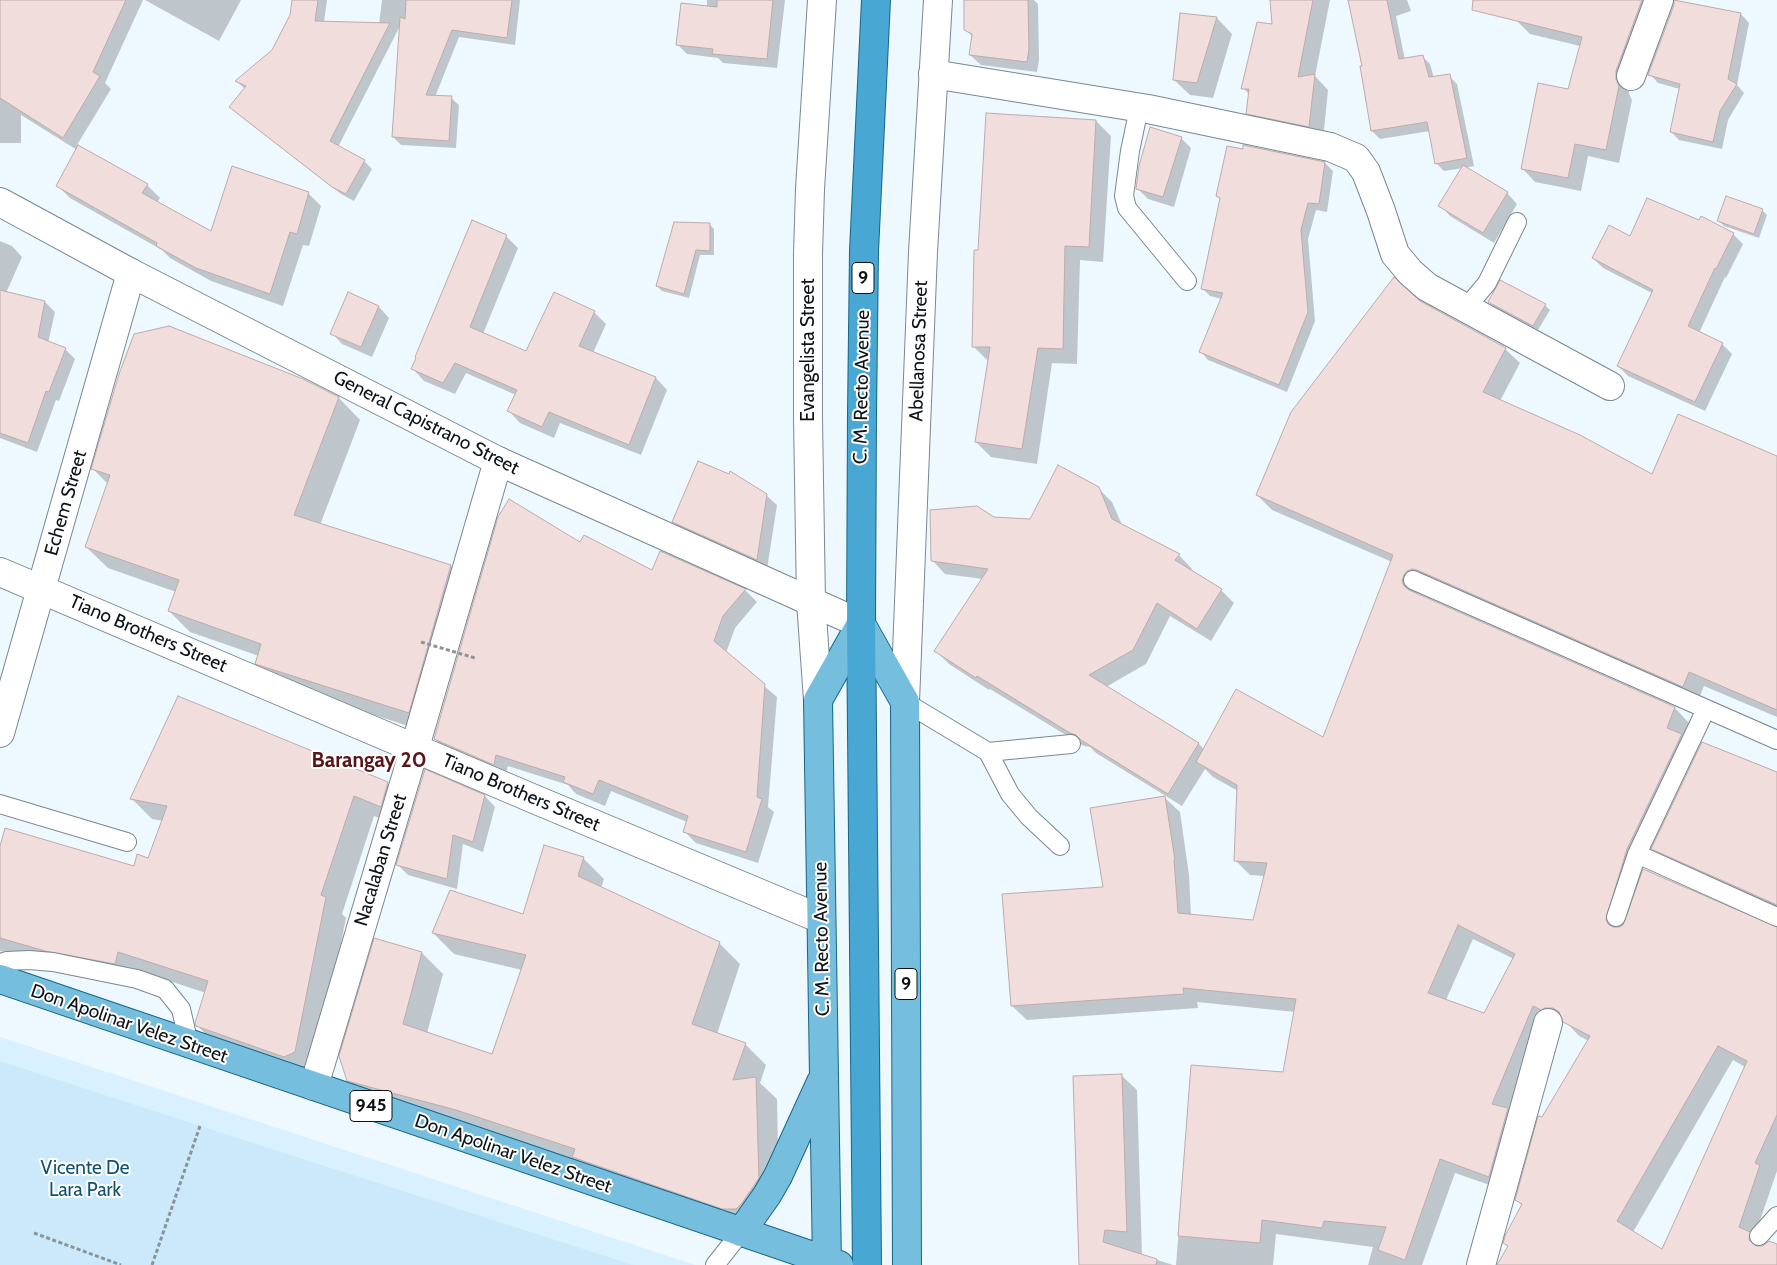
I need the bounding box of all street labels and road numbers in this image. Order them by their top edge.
road number: 9 [852,262,874,294]
street label: Evangelista Street [797,278,819,422]
street label: Abellanosa Street [905,280,933,422]
street label: C. M. Recto Avenue [849,310,875,464]
street label: General Capistrano Street [329,366,523,480]
street label: Echem Street [40,448,92,558]
street label: Tiano Brothers Street [66,590,230,678]
street label: Tiano Brothers Street [439,749,603,837]
street label: Nacalaban Street [350,791,412,929]
street label: C. M. Recto Avenue [809,862,835,1016]
road number: 9 [895,969,917,1000]
street label: Don Apolinar Velez Street [28,980,230,1068]
road number: 945 [350,1090,392,1122]
street label: Don Apolinar Velez Street [412,1110,614,1198]

